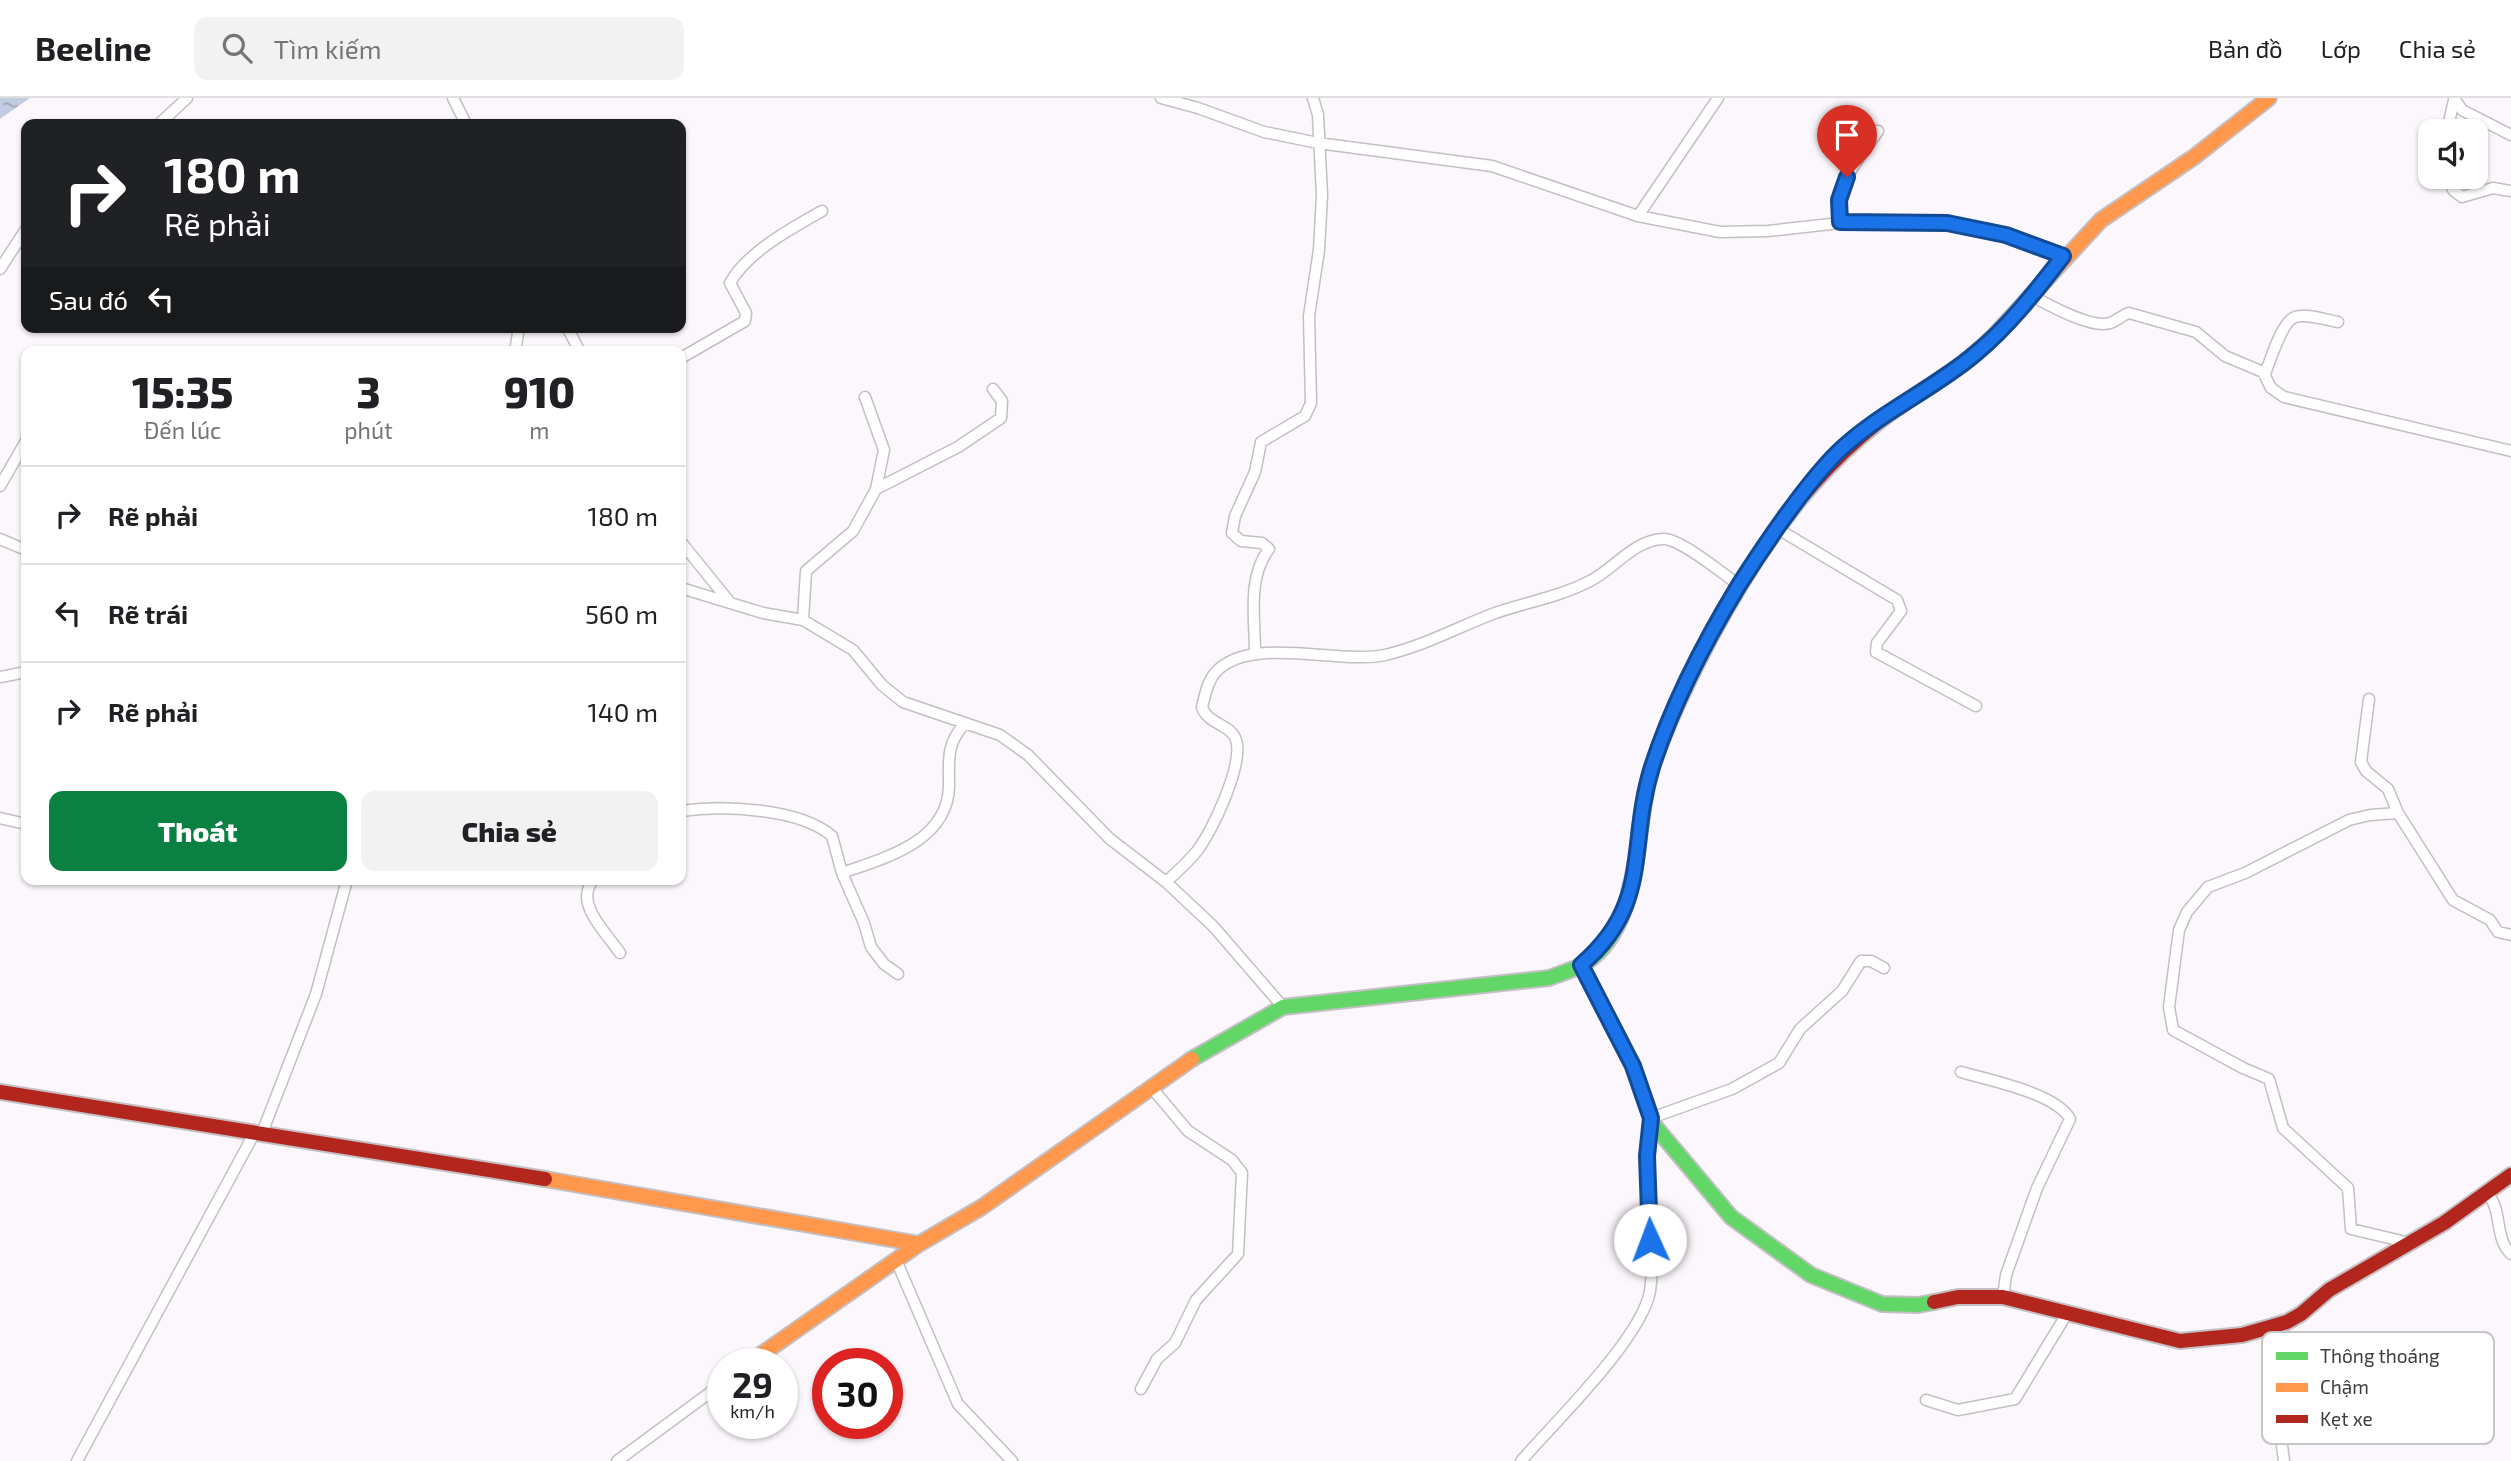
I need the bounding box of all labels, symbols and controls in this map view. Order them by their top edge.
search box [194,17,684,80]
text: Beeline [35,28,152,68]
icon: search [218,29,256,67]
text: Tìm kiếm [274,33,382,64]
text: Bản đồ [2208,34,2283,63]
text: Lớp [2321,34,2361,63]
text: Chia sẻ [2399,34,2476,63]
pin [1817,105,1877,177]
icon: arrive [1828,116,1866,154]
map controls [2418,119,2488,189]
button: sound [2418,119,2488,189]
text: 180 m [164,144,300,203]
icon: right [49,147,140,238]
text: Rẽ phải [164,204,271,242]
icon: left [142,280,180,318]
text: Sau đó [49,284,128,315]
text: 15:35 [132,366,233,416]
text: 3 [357,366,381,416]
text: 910 [504,366,575,416]
text: Đến lúc [144,416,221,444]
text: phút [344,416,393,444]
text: m [529,416,550,444]
icon: right [49,496,87,534]
text: Rẽ phải [108,500,198,531]
text: 180 m [588,500,658,531]
icon: left [49,594,87,632]
text: Rẽ trái [108,598,188,629]
text: 560 m [585,598,658,629]
icon: right [49,692,87,730]
text: Rẽ phải [108,696,198,727]
text: 140 m [587,696,658,727]
button: Thoát [49,791,347,871]
button: Chia sẻ [361,791,658,871]
position arrow [1613,1203,1687,1277]
legend [2262,1332,2494,1444]
text: Thông thoáng [2320,1344,2440,1367]
speed limit sign: 30 [812,1348,903,1439]
text: 29 [732,1363,773,1405]
text: Chậm [2320,1375,2369,1398]
text: km/h [730,1400,775,1422]
text: Kẹt xe [2320,1407,2373,1430]

